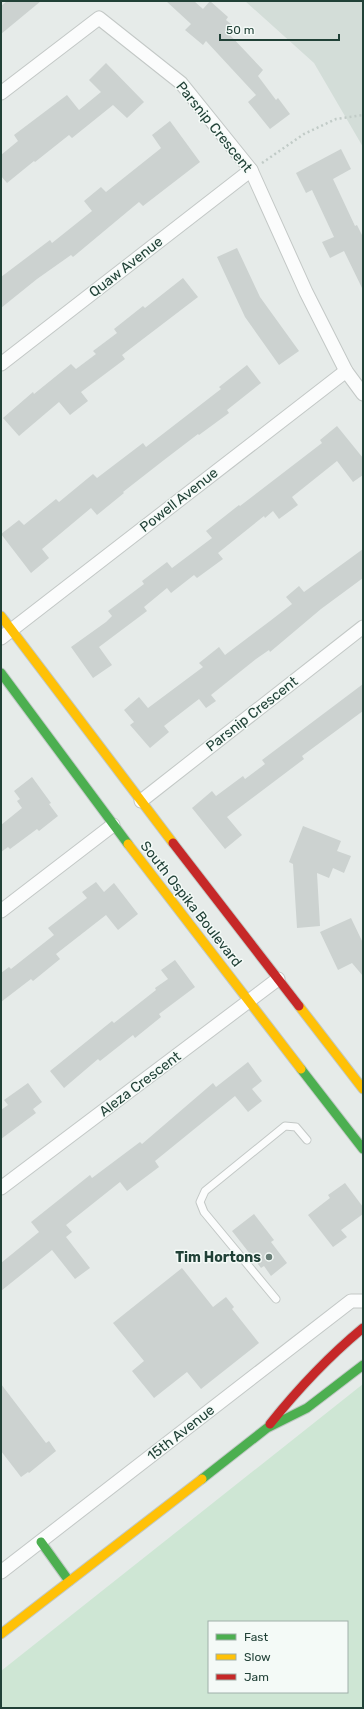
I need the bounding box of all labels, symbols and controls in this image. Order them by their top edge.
scale bar [220,16,339,42]
text: 50 m [226,23,254,37]
street label: Parsnip Crescent [172,78,256,176]
street label: Quaw Avenue [86,233,166,301]
street label: Powell Avenue [137,464,222,536]
street label: Parsnip Crescent [203,673,302,755]
street label: South Ospika Boulevard [137,838,245,970]
street label: Aleza Crescent [96,1047,185,1120]
place label: Tim Hortons [175,1249,261,1266]
marker: Tim Hortons [264,1252,274,1262]
street label: 15th Avenue [144,1401,218,1464]
legend [208,1621,348,1693]
text: Fast [244,1630,268,1644]
text: Slow [244,1650,271,1664]
text: Jam [244,1670,269,1684]

